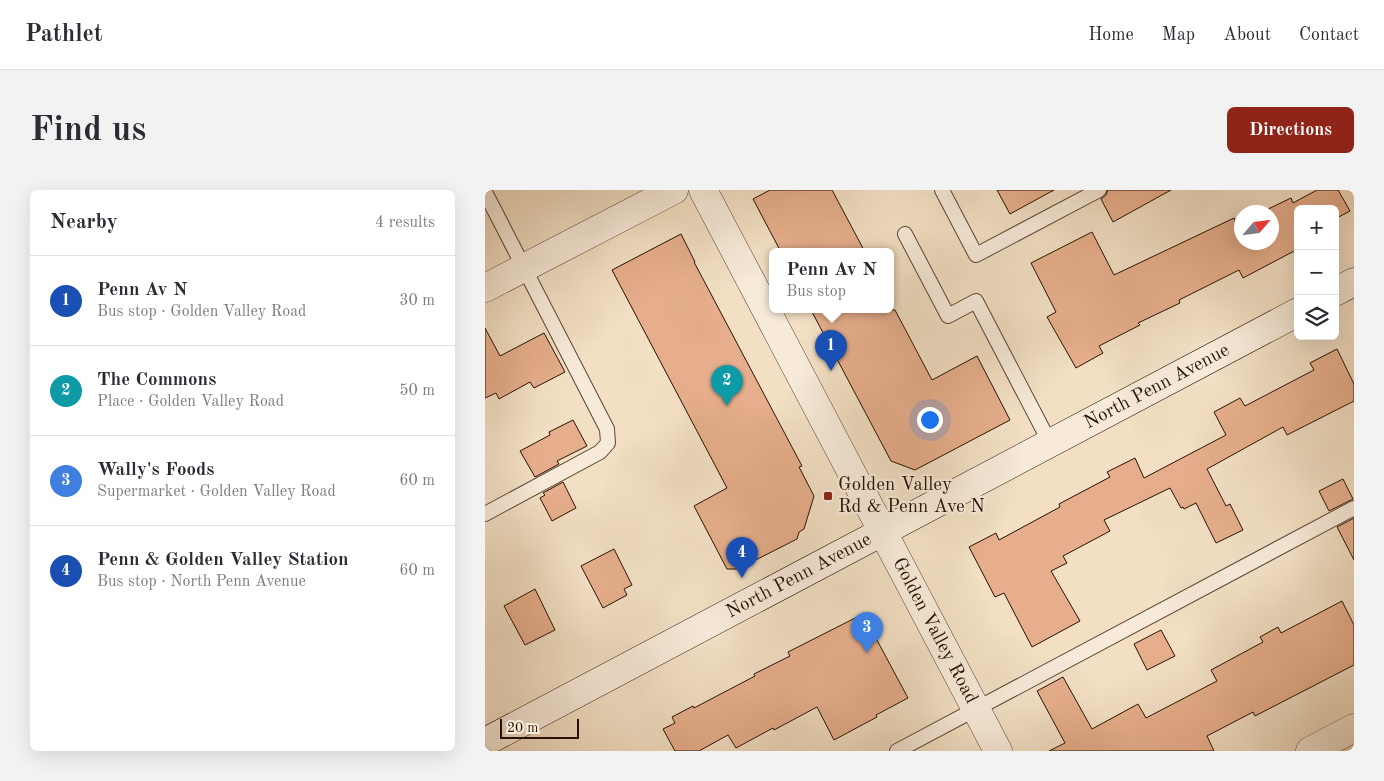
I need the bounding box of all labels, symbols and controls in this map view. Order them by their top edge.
text: Pathlet [25,23,103,47]
text: Home [1088,26,1134,44]
text: Map [1162,26,1195,44]
text: About [1223,26,1271,44]
text: Contact [1299,26,1359,44]
button: Directions [1227,107,1354,153]
text: Find us [30,113,146,148]
north arrow [1234,205,1279,250]
map controls [1294,205,1339,340]
button: + [1294,205,1339,250]
text: Nearby [50,212,118,233]
text: 4 results [375,215,435,231]
popup [769,248,894,313]
button: − [1294,250,1339,295]
text: Penn Av N [786,261,877,280]
text: Penn Av N [97,281,187,300]
text: Bus stop [786,284,846,300]
text: 1 [61,293,71,309]
text: 30 m [399,293,435,309]
button: layers [1294,295,1339,340]
text: Bus stop · Golden Valley Road [97,304,306,320]
pin: 1 [815,330,847,371]
street label: North Penn Avenue [1081,341,1232,433]
pin: 2 [711,365,743,406]
text: The Commons [97,371,216,390]
text: 2 [61,383,71,399]
text: 50 m [399,383,435,399]
text: Place · Golden Valley Road [97,394,284,410]
your location [917,407,943,433]
text: Wally's Foods [97,461,214,480]
text: 3 [61,473,71,489]
text: 60 m [399,473,435,489]
place label: Golden Valley Rd & Penn Ave N [838,476,985,517]
text: Supermarket · Golden Valley Road [97,484,336,500]
marker: Golden Valley Rd & Penn Ave N [822,490,834,502]
street label: North Penn Avenue [723,530,874,622]
pin: 4 [726,537,758,578]
text: Penn & Golden Valley Station [97,551,349,570]
street label: Golden Valley Road [889,555,981,707]
text: 4 [61,563,71,579]
text: 60 m [399,563,435,579]
text: Bus stop · North Penn Avenue [97,574,306,590]
pin: 3 [851,612,883,653]
scale bar [500,716,579,739]
text: 20 m [507,721,538,735]

